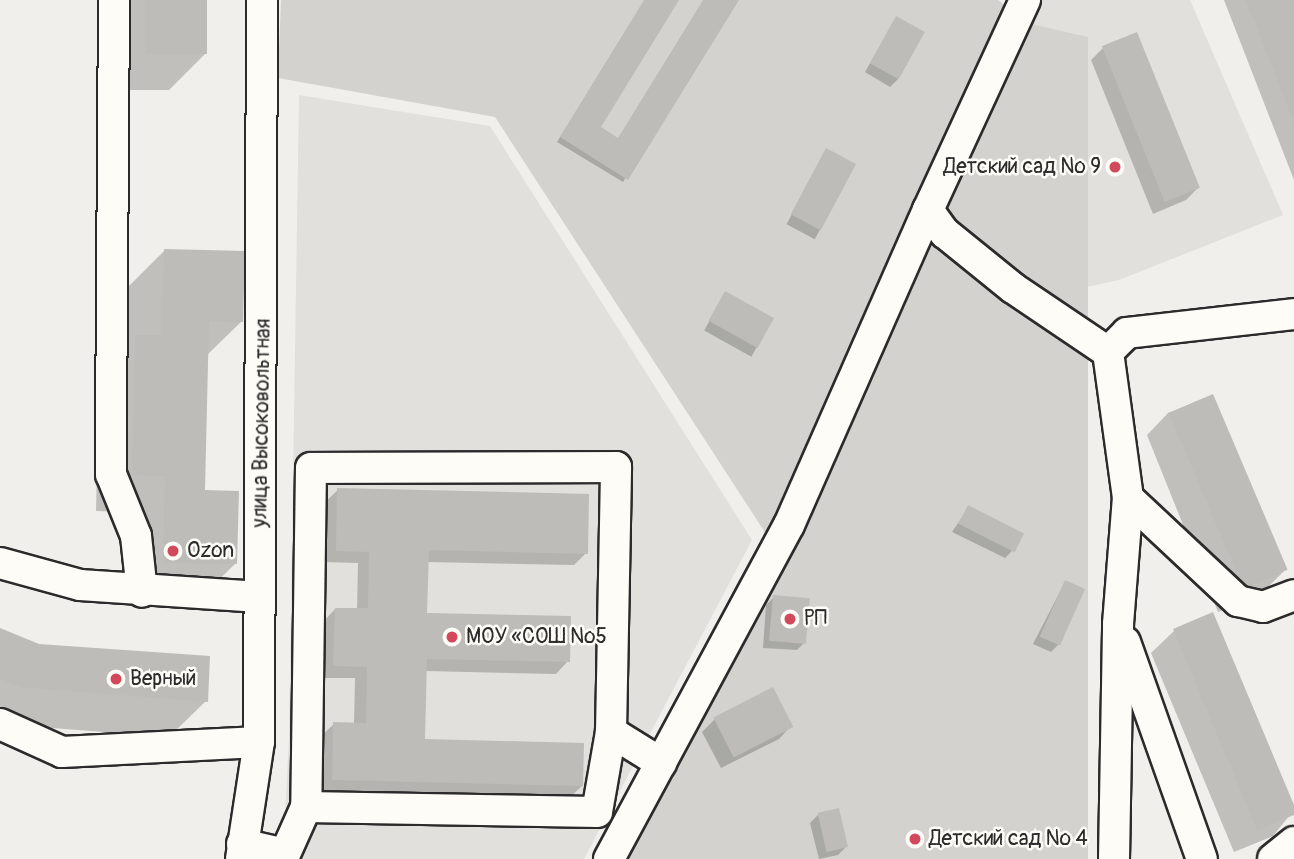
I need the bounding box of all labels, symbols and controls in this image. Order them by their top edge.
place label: Детский сад № 9 [944,154,1101,180]
marker: Детский сад № 9 [1107,159,1123,175]
street label: улица Высоковольтная [248,318,276,528]
place label: Ozon [187,538,234,564]
marker: Ozon [165,543,181,559]
place label: РП [804,606,827,632]
marker: РП [782,611,798,627]
place label: МОУ «СОШ №5 [466,624,607,650]
marker: МОУ «СОШ №5 [444,629,460,645]
place label: Верный [130,666,196,692]
marker: Верный [108,671,124,687]
place label: Детский сад № 4 [929,826,1088,852]
marker: Детский сад № 4 [907,831,923,847]

